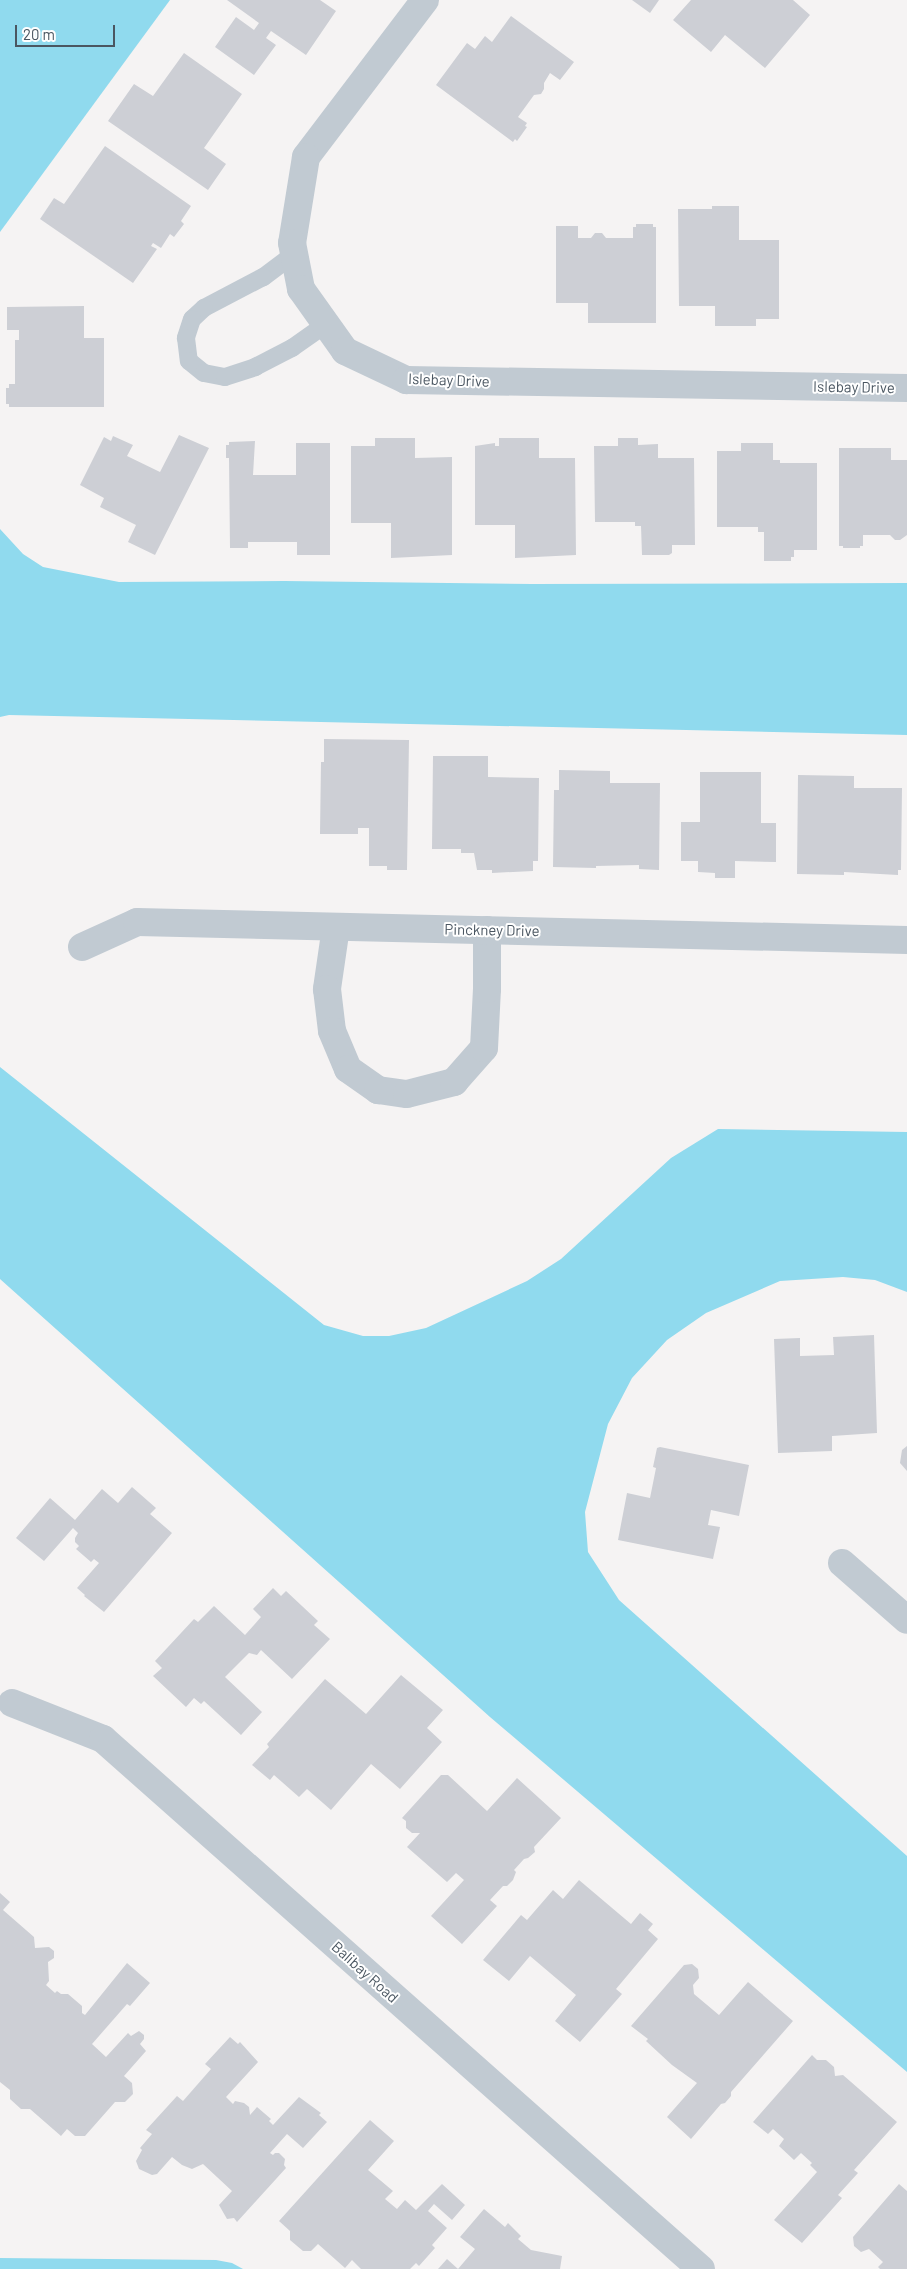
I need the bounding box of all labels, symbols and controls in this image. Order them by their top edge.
scale bar [18,15,118,47]
text: 20 m [23,25,55,43]
street label: Islebay Drive [408,370,490,390]
street label: Islebay Drive [813,377,895,397]
street label: Pinckney Drive [444,920,540,940]
street label: Balibay Road [328,1938,402,2006]

